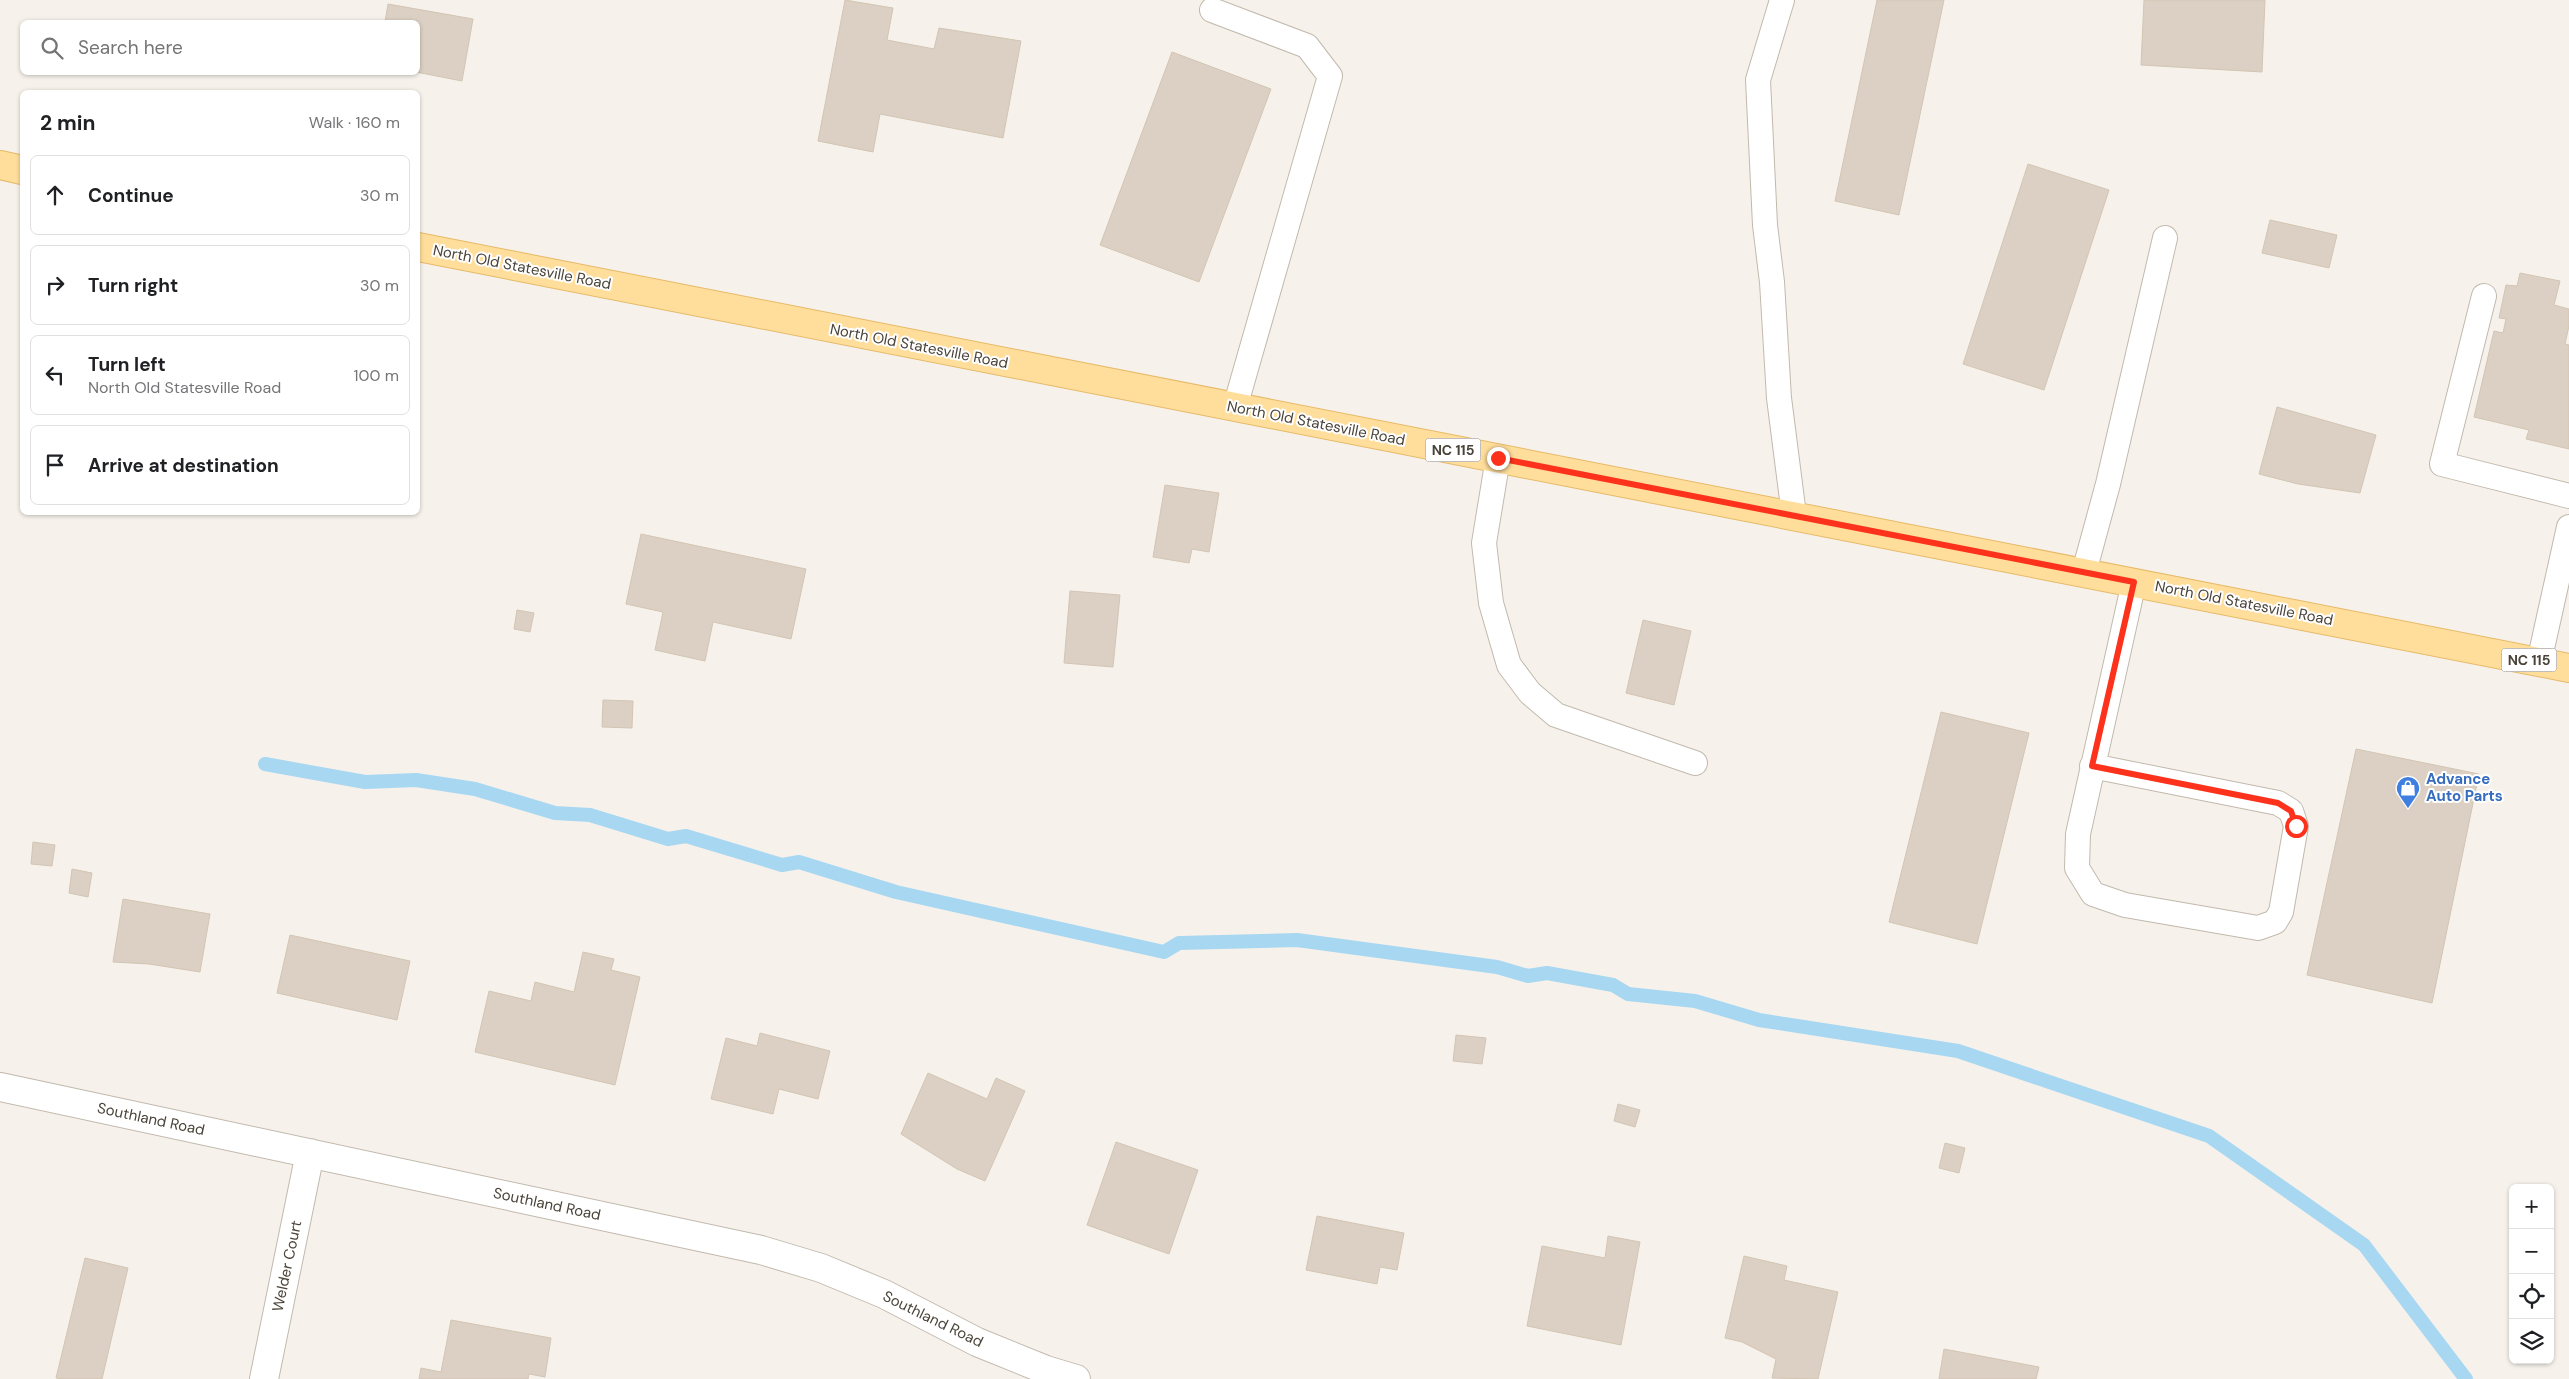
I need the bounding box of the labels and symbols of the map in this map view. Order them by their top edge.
street label: North Old Statesville Road [431,240,613,294]
street label: North Old Statesville Road [828,319,1010,373]
street label: North Old Statesville Road [1225,396,1407,450]
road number: NC 115 [1426,438,1480,462]
route end [1487,447,1510,470]
street label: North Old Statesville Road [2153,576,2335,630]
road number: NC 115 [2502,648,2556,672]
place label: Advance Auto Parts [2426,769,2503,806]
shop icon: Advance Auto Parts [2395,775,2421,809]
route start [2285,815,2308,838]
street label: Southland Road [96,1098,206,1140]
street label: Southland Road [492,1183,602,1225]
street label: Welder Court [268,1218,306,1313]
street label: Southland Road [880,1286,986,1352]

